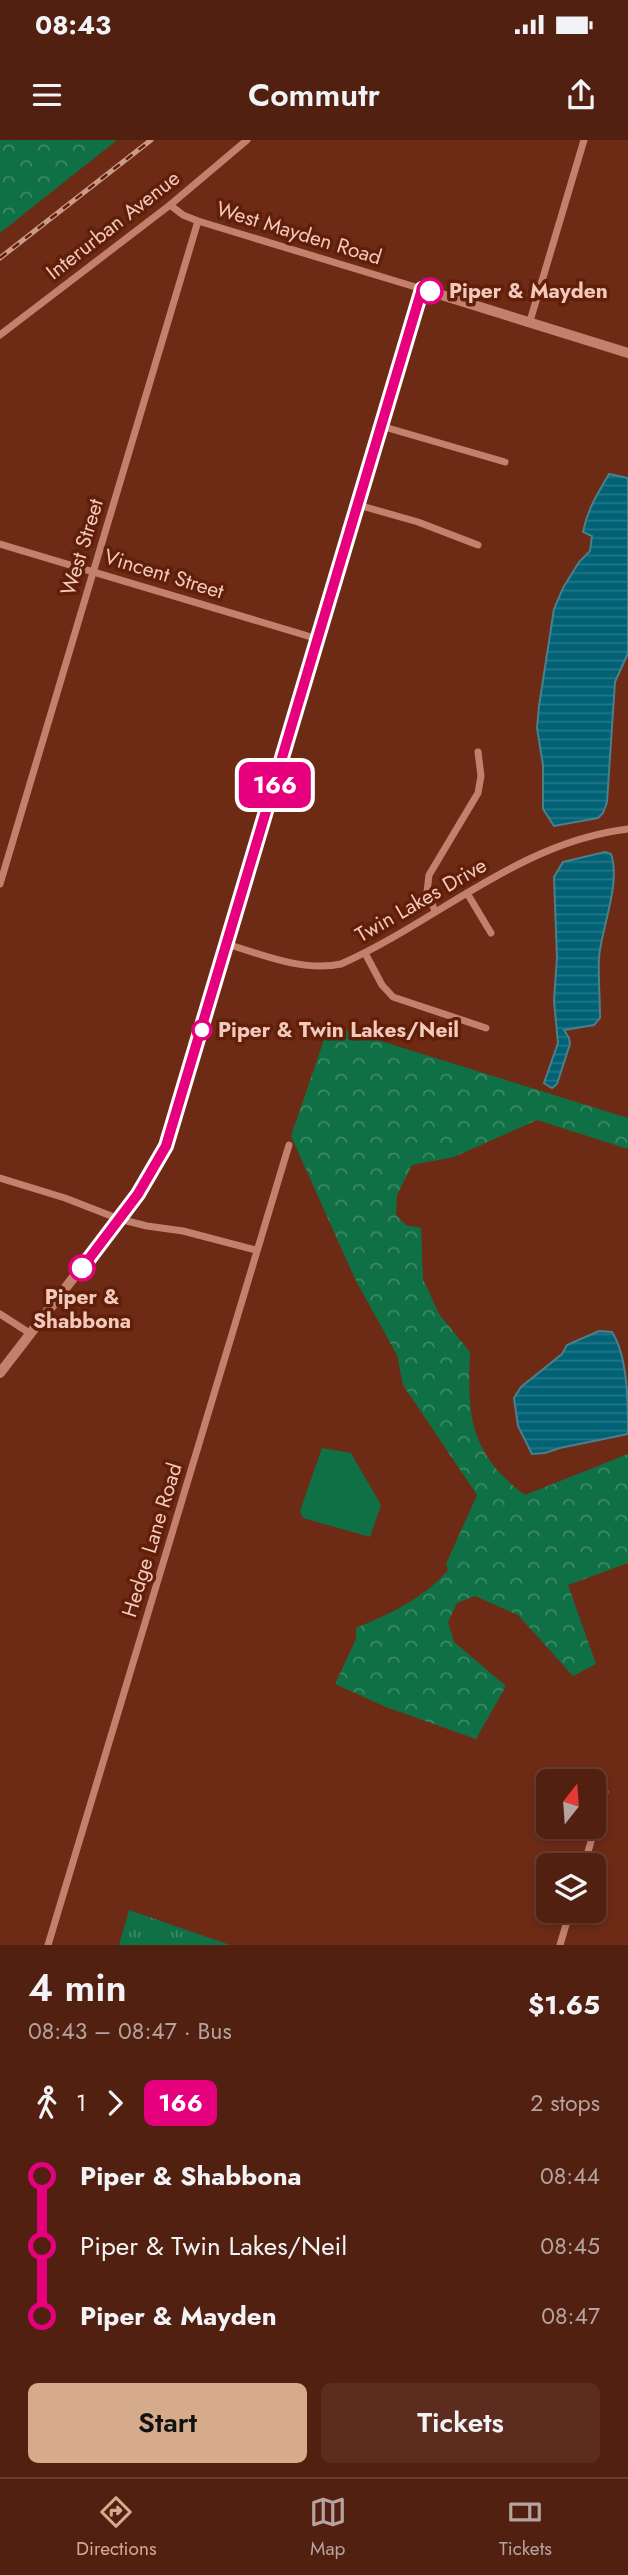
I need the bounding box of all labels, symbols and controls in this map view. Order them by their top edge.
text: 08:43 [35,6,111,44]
text: Commutr [248,72,380,118]
icon: menu [28,76,66,114]
icon: share [562,76,600,114]
street label: Interurban Avenue [40,163,186,287]
street label: West Mayden Road [213,194,385,272]
place label: Piper & Mayden [449,276,608,306]
marker: Piper & Mayden [417,278,443,304]
street label: West Street [53,495,111,599]
street label: Vincent Street [100,542,228,606]
line badge: 166 [235,762,315,808]
text: 166 [253,767,297,802]
street label: Twin Lakes Drive [350,850,492,950]
place label: Piper & Twin Lakes/Neil [218,1015,459,1045]
marker: Piper & Twin Lakes/Neil [192,1020,212,1040]
marker: Piper & Shabbona [69,1255,95,1281]
place label: Piper & Shabbona [33,1282,131,1336]
street label: Hedge Lane Road [114,1459,190,1621]
north arrow [536,1769,606,1839]
map controls [536,1769,606,1923]
button: layers [536,1853,606,1923]
text: 4 min [28,1960,127,2015]
text: $1.65 [528,1986,600,2024]
text: 08:43 – 08:47 · Bus [28,2014,232,2048]
icon: walk [28,2084,66,2122]
icon: forward [96,2084,134,2122]
text: 166 [158,2085,203,2120]
text: 1 [76,2086,86,2120]
text: 2 stops [530,2086,600,2120]
text: Piper & Shabbona [80,2157,302,2195]
text: 08:44 [540,2159,600,2193]
text: Piper & Twin Lakes/Neil [80,2227,347,2265]
text: 08:45 [540,2229,600,2263]
text: Piper & Mayden [80,2297,277,2335]
text: 08:47 [541,2299,600,2333]
button: Start [28,2383,307,2463]
button: Tickets [321,2383,600,2463]
tab: Directions [76,2493,157,2562]
tab: Map [309,2493,347,2562]
tab: Tickets [499,2493,552,2562]

